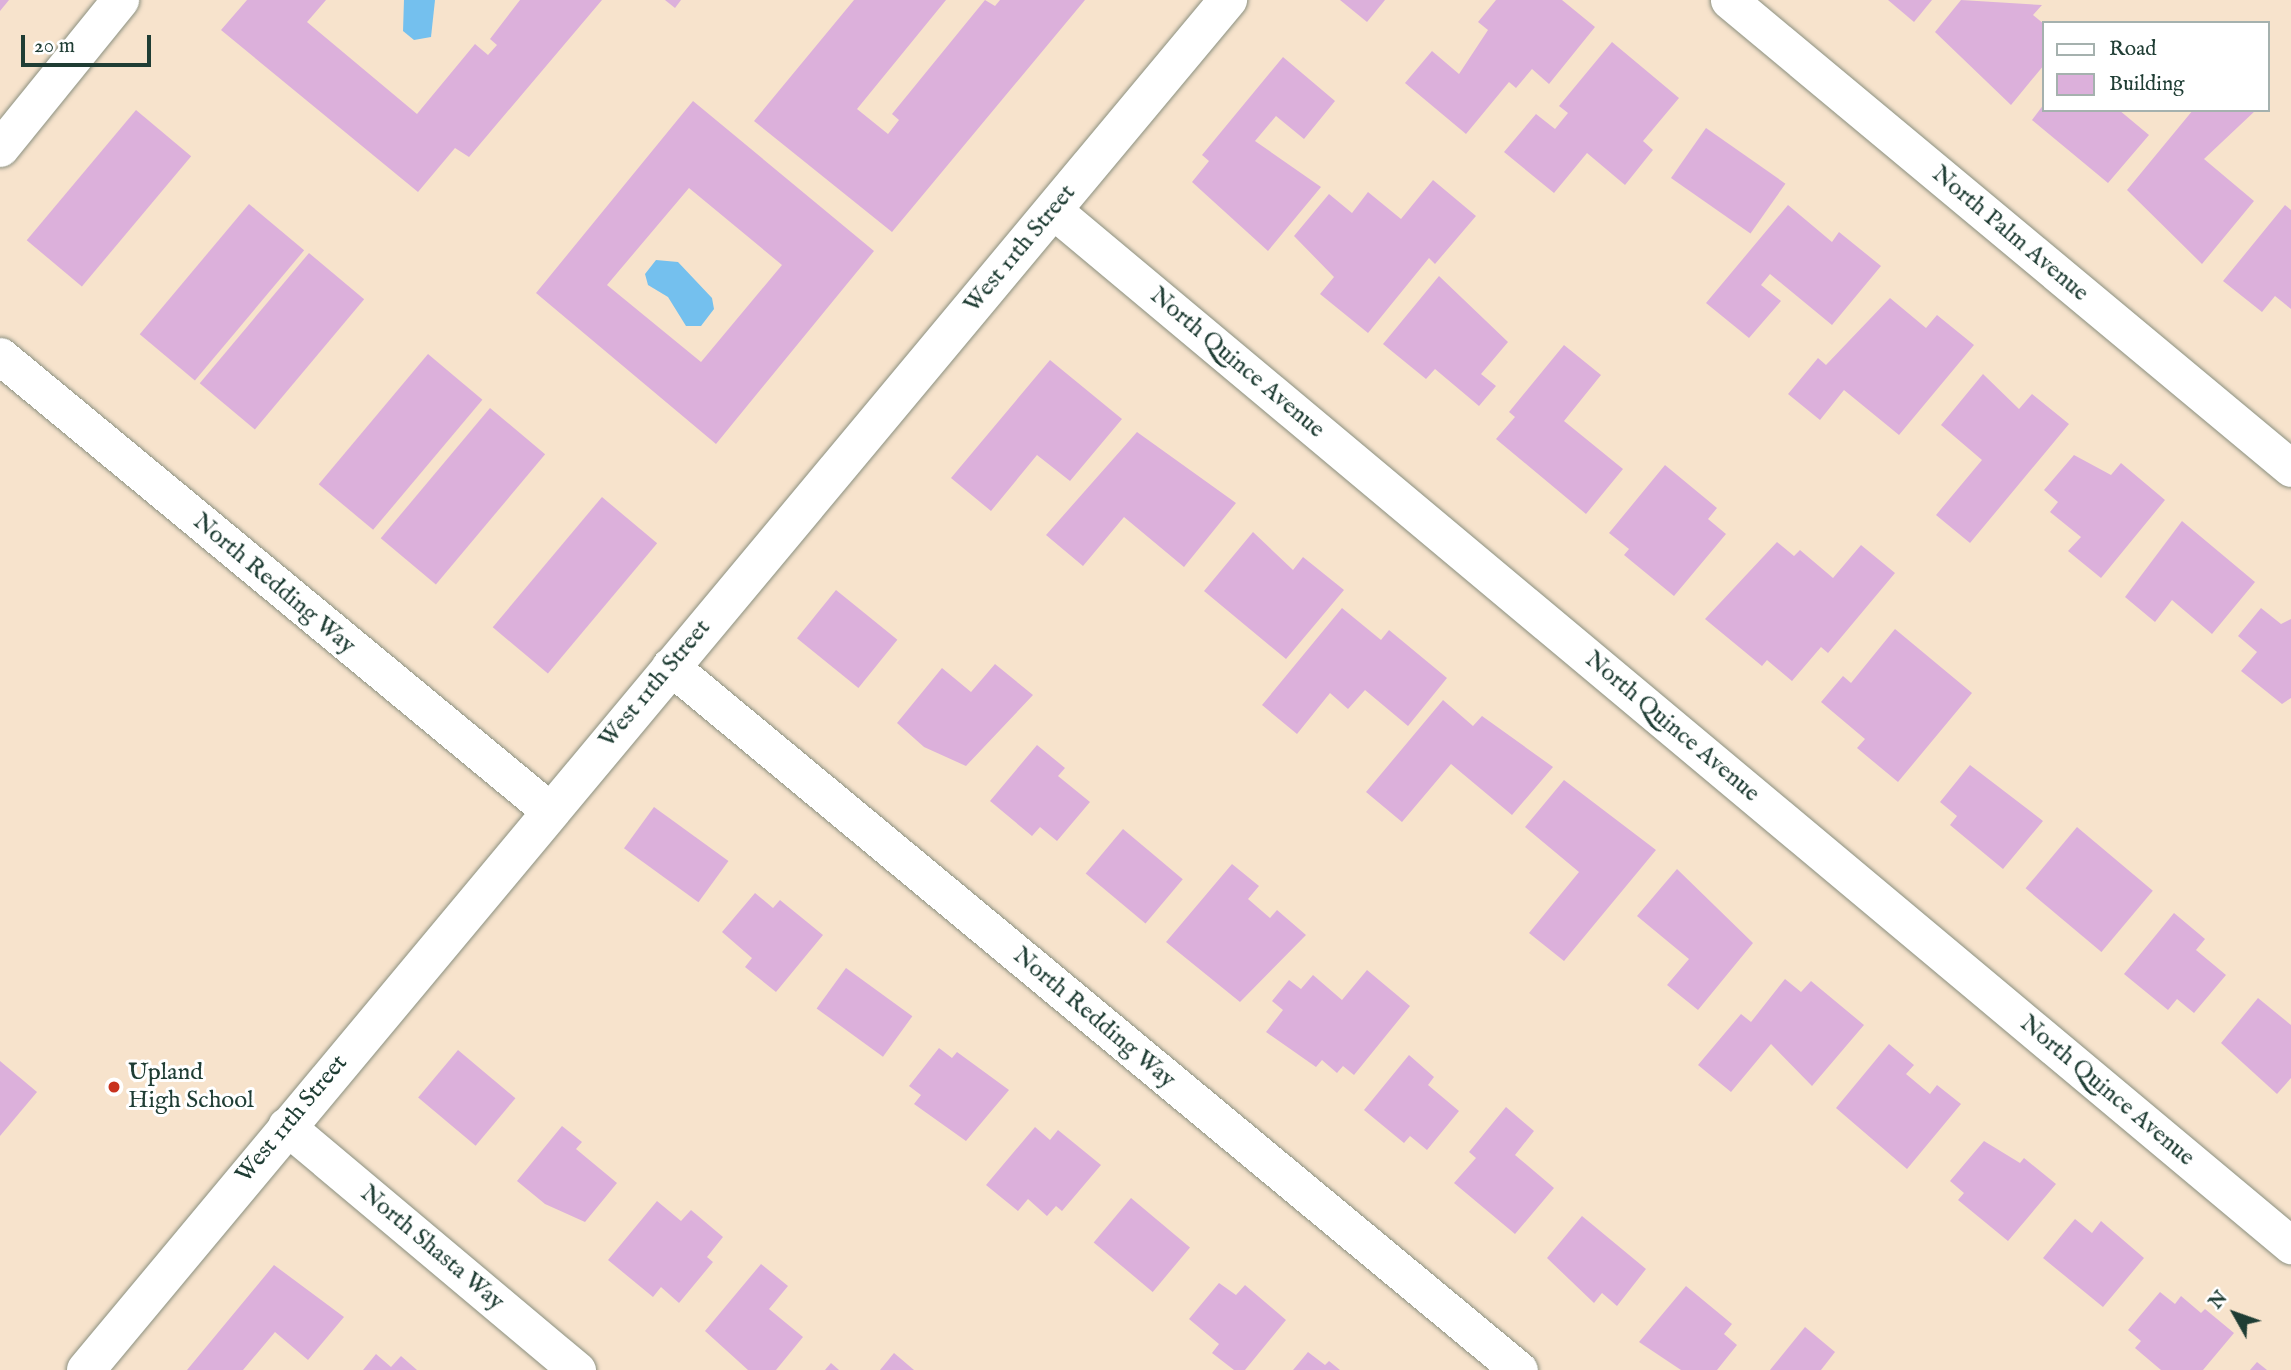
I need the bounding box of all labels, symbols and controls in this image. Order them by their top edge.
scale bar [24,21,154,65]
legend [2042,21,2270,112]
text: 20 m [34,33,75,60]
text: Road [2109,36,2156,63]
text: Building [2109,71,2184,98]
street label: North Palm Avenue [1926,160,2094,308]
street label: West 11th Street [958,179,1082,319]
street label: North Quince Avenue [1144,282,1330,444]
street label: North Redding Way [187,508,361,660]
street label: West 11th Street [593,614,717,754]
street label: North Quince Avenue [1579,646,1765,808]
street label: North Redding Way [1007,942,1181,1094]
street label: North Quince Avenue [2014,1010,2200,1172]
street label: West 11th Street [230,1049,354,1189]
place label: Upland High School [128,1059,254,1115]
marker: Upland High School [106,1079,122,1095]
street label: North Shasta Way [354,1179,510,1317]
north arrow [2200,1279,2270,1349]
text: N [2204,1286,2233,1315]

